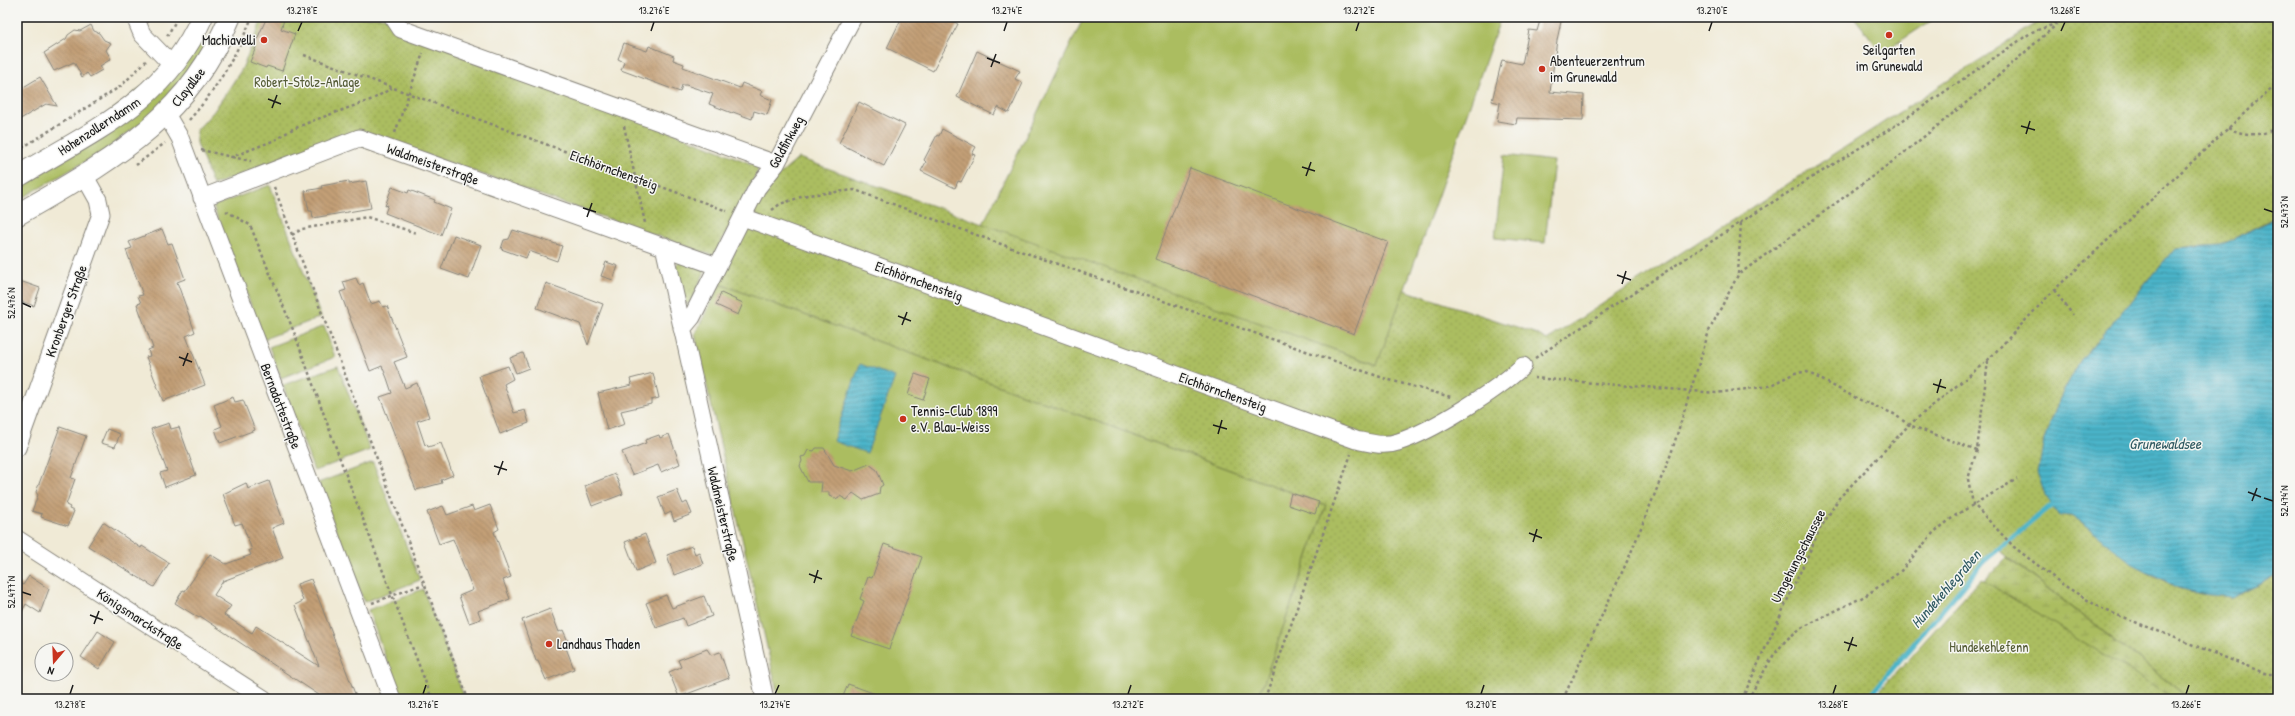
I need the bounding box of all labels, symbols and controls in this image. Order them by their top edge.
text: 13.278°E [287,4,318,17]
text: 13.276°E [639,4,670,17]
text: 13.274°E [992,4,1023,17]
text: 13.272°E [1343,4,1375,17]
text: 13.270°E [1696,4,1728,17]
text: 13.268°E [2050,4,2081,17]
place label: Machiavelli [202,30,256,49]
marker: Seilgarten im Grunewald [1884,30,1894,40]
marker: Machiavelli [259,35,269,45]
place label: Seilgarten im Grunewald [1856,40,1923,75]
place label: Abenteuerzentrum im Grunewald [1550,51,1645,86]
street label: Clayallee [166,63,210,111]
marker: Abenteuerzentrum im Grunewald [1537,64,1547,74]
park label: Robert-Stolz-Anlage [254,72,360,92]
street label: Hohenzollerndamm [54,92,144,159]
street label: Goldfinkweg [763,112,809,172]
street label: Waldmeisterstraße [384,138,482,190]
street label: Eichhörnchensteig [567,145,661,195]
text: 52.473°N [2278,196,2291,228]
street label: Eichhörnchensteig [872,256,966,306]
street label: Kronberger Straße [40,262,92,360]
text: 52.476°N [5,287,18,319]
street label: Bernadottestraße [255,360,307,452]
street label: Eichhörnchensteig [1176,367,1270,417]
place label: Tennis-Club 1899 e.V. Blau-Weiss [911,401,997,436]
marker: Tennis-Club 1899 e.V. Blau-Weiss [898,414,908,424]
water label: Grunewaldsee [2129,433,2202,454]
street label: Waldmeisterstraße [702,465,744,564]
text: 52.474°N [2278,485,2291,517]
street label: Umgehungschaussee [1766,505,1830,606]
water label: Hundekehlegraben [1906,544,1986,632]
text: 52.477°N [5,576,18,608]
street label: Königsmarckstraße [93,583,188,655]
place label: Landhaus Thaden [557,634,640,653]
park label: Hundekehlefenn [1949,637,2029,656]
marker: Landhaus Thaden [544,639,554,649]
north arrow [34,642,74,682]
text: N [46,664,56,679]
text: 13.278°E [55,698,86,711]
text: 13.276°E [408,698,439,711]
text: 13.274°E [760,698,791,711]
text: 13.272°E [1112,698,1144,711]
text: 13.270°E [1465,698,1497,711]
text: 13.268°E [1818,698,1849,711]
text: 13.266°E [2171,698,2201,711]

